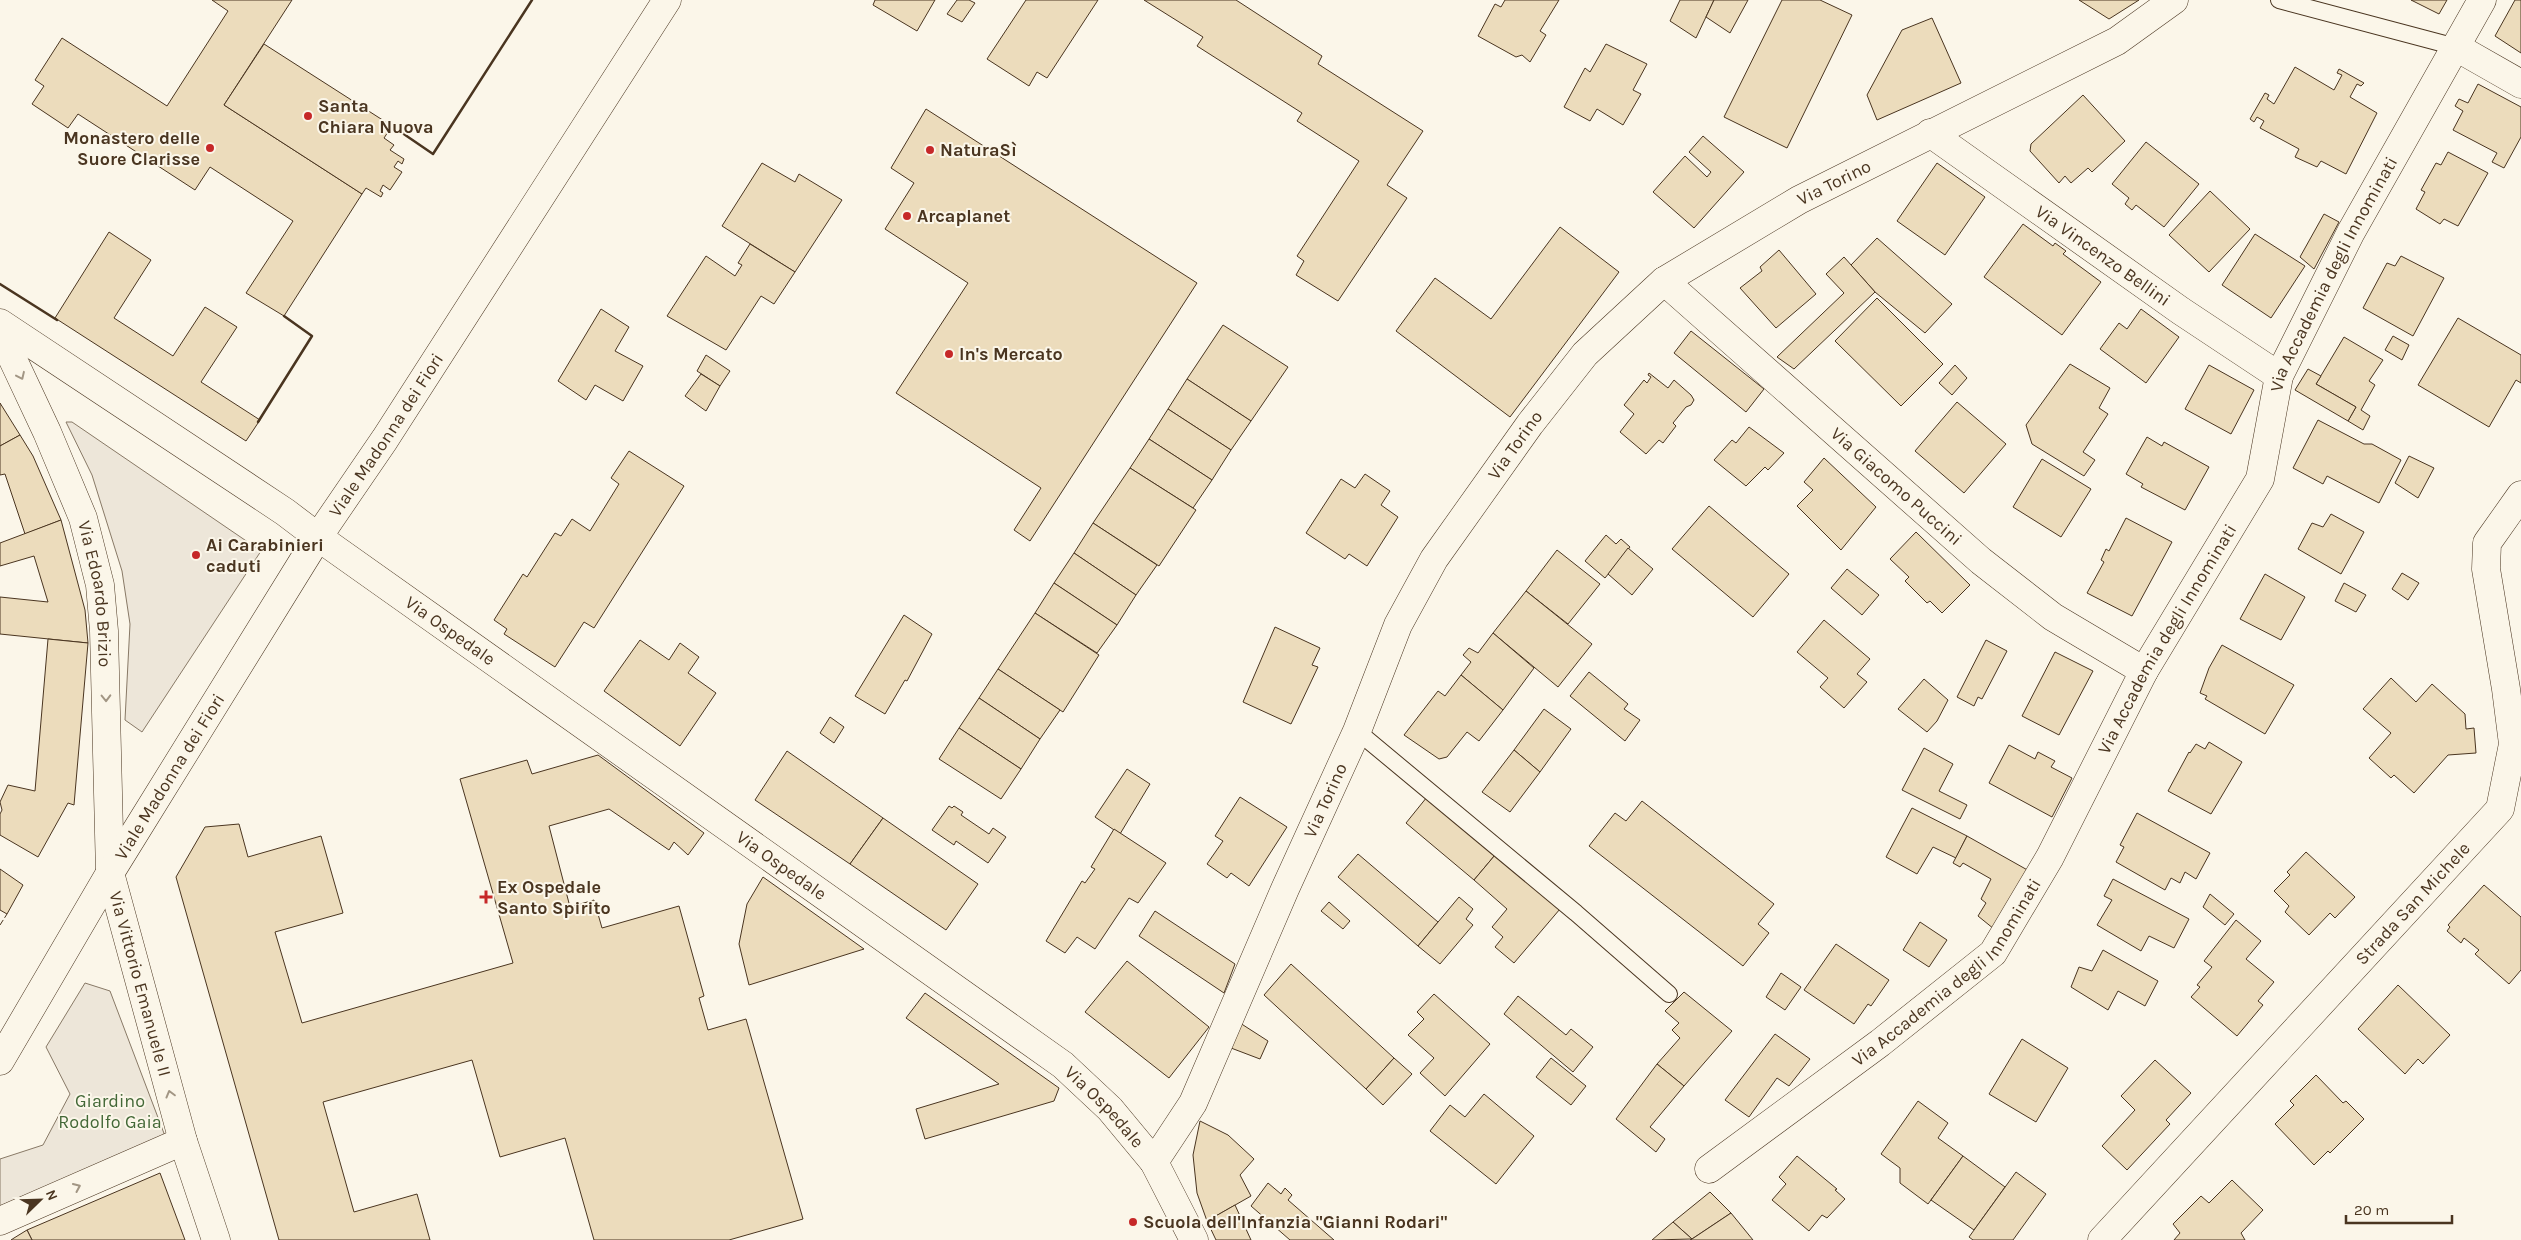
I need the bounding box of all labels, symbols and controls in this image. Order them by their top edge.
place label: Santa Chiara Nuova [318,95,433,138]
marker: Santa Chiara Nuova [302,110,314,122]
place label: Monastero delle Suore Clarisse [63,127,200,170]
place label: NaturaSì [940,139,1017,161]
marker: Monastero delle Suore Clarisse [204,142,216,154]
marker: NaturaSì [924,144,936,156]
street label: Via Accademia degli Innominati [2265,153,2402,393]
street label: Via Torino [1793,155,1875,210]
street label: Via Vincenzo Bellini [2031,200,2175,311]
place label: Arcaplanet [917,205,1010,227]
marker: Arcaplanet [901,210,913,222]
place label: In's Mercato [959,343,1063,365]
marker: In's Mercato [943,348,955,360]
street label: Viale Madonna dei Fiori [324,349,448,521]
one-way arrow [14,371,25,380]
street label: Via Torino [1483,406,1547,484]
street label: Via Giacomo Puccini [1826,422,1967,550]
street label: Via Edoardo Brizio [73,518,116,667]
street label: Via Accademia degli Innominati [2093,520,2241,758]
place label: Ai Carabinieri caduti [206,534,324,577]
marker: Ai Carabinieri caduti [190,549,202,561]
street label: Via Ospedale [401,591,500,670]
street label: Viale Madonna dei Fiori [110,689,229,864]
one-way arrow [101,695,111,703]
street label: Via Torino [1299,760,1352,841]
street label: Via Ospedale [732,826,831,905]
street label: Strada San Michele [2351,838,2475,969]
street label: Via Accademia degli Innominati [1848,874,2046,1071]
place label: Ex Ospedale Santo Spirito [497,876,611,919]
street label: Via Vittorio Emanuele II [104,889,176,1079]
marker: Ex Ospedale Santo Spirito [479,890,493,904]
street label: Via Ospedale [1060,1061,1149,1152]
park label: Giardino Rodolfo Gaia [58,1090,162,1133]
one-way arrow [166,1090,176,1098]
north arrow [15,1175,65,1225]
one-way arrow [72,1183,81,1194]
text: N [42,1187,61,1203]
scale bar [2346,1192,2452,1224]
text: 20 m [2354,1201,2389,1219]
place label: Scuola dell'Infanzia "Gianni Rodari" [1143,1211,1447,1233]
marker: Scuola dell'Infanzia "Gianni Rodari" [1127,1216,1139,1228]

